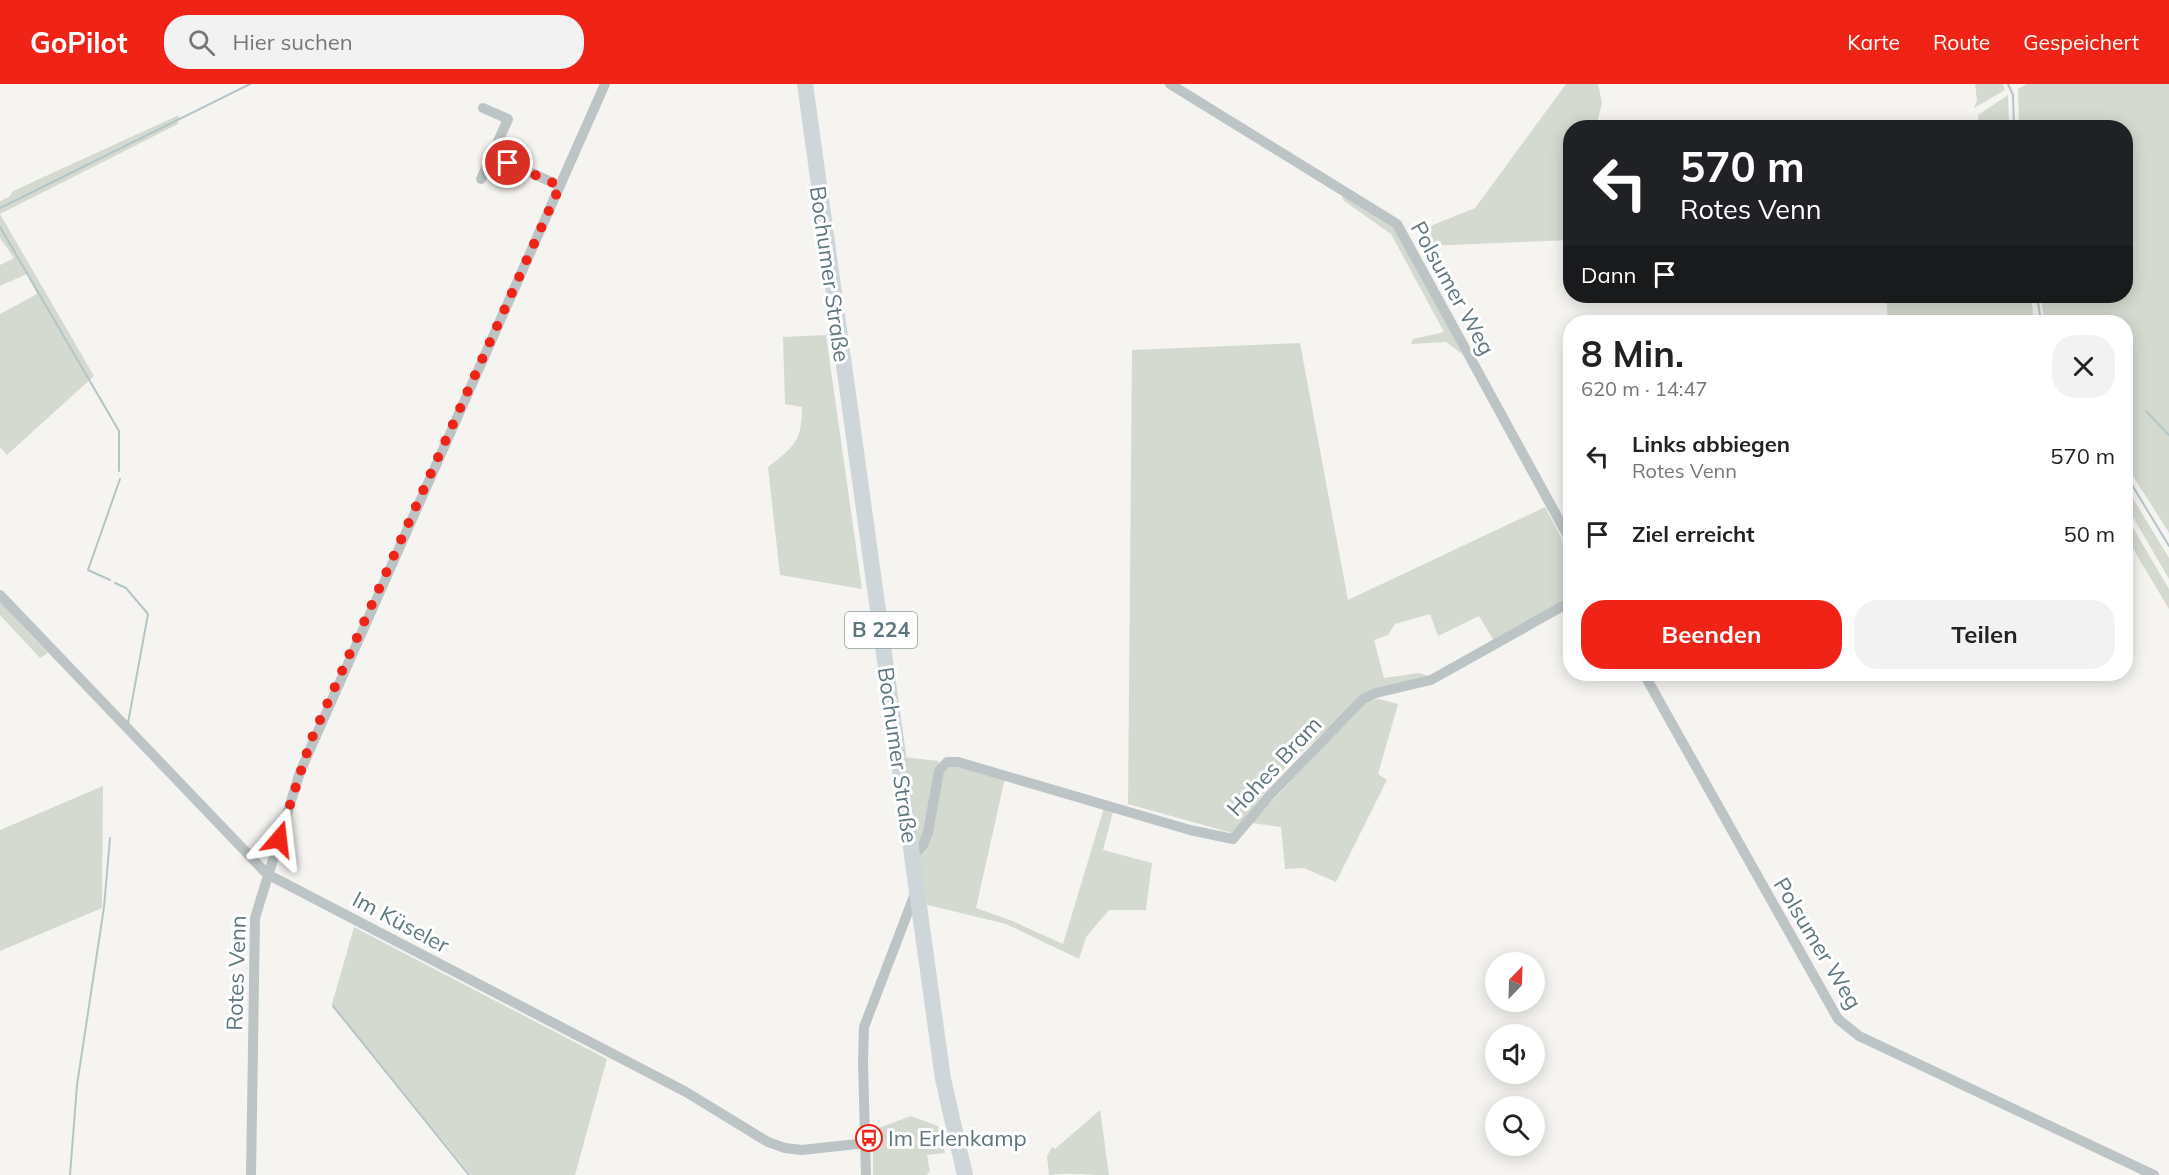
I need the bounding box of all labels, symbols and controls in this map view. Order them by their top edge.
search box [164,15,584,69]
text: GoPilot [30,25,128,60]
icon: search [185,26,218,59]
text: Hier suchen [233,28,353,56]
text: Karte [1847,29,1900,55]
text: Route [1933,29,1990,55]
text: Gespeichert [2023,29,2139,55]
pin [482,137,533,188]
text: 570 m [1680,140,1805,193]
icon: left [1581,144,1659,222]
icon: arrive [491,146,524,179]
street label: Bochumer Straße [804,184,856,364]
text: Rotes Venn [1680,192,1822,226]
street label: Polsumer Weg [1405,216,1501,360]
icon: arrive [1648,258,1681,291]
text: Dann [1581,261,1636,289]
text: 8 Min. [1581,331,1684,376]
button: close [2052,335,2115,398]
text: 620 m · 14:47 [1581,376,1707,401]
text: Links abbiegen [1632,430,1790,458]
icon: left [1581,440,1614,473]
text: 570 m [2050,442,2115,470]
text: Rotes Venn [1632,458,1737,483]
icon: arrive [1581,518,1614,551]
text: Ziel erreicht [1632,520,1755,548]
text: 50 m [2064,520,2115,548]
button: Beenden [1581,600,1842,669]
button: Teilen [1854,600,2115,669]
road number: B 224 [845,612,917,648]
street label: Bochumer Straße [872,665,924,845]
street label: Hohes Bram [1221,710,1327,822]
position arrow [247,807,311,871]
street label: Polsumer Weg [1768,872,1868,1014]
street label: Im Küseler [348,885,454,959]
street label: Rotes Venn [220,915,252,1031]
north arrow [1485,952,1545,1012]
map controls [1485,952,1545,1156]
button: sound [1485,1024,1545,1084]
button: search [1485,1096,1545,1156]
bus stop icon: Im Erlenkamp [854,1123,884,1153]
place label: Im Erlenkamp [888,1124,1027,1152]

